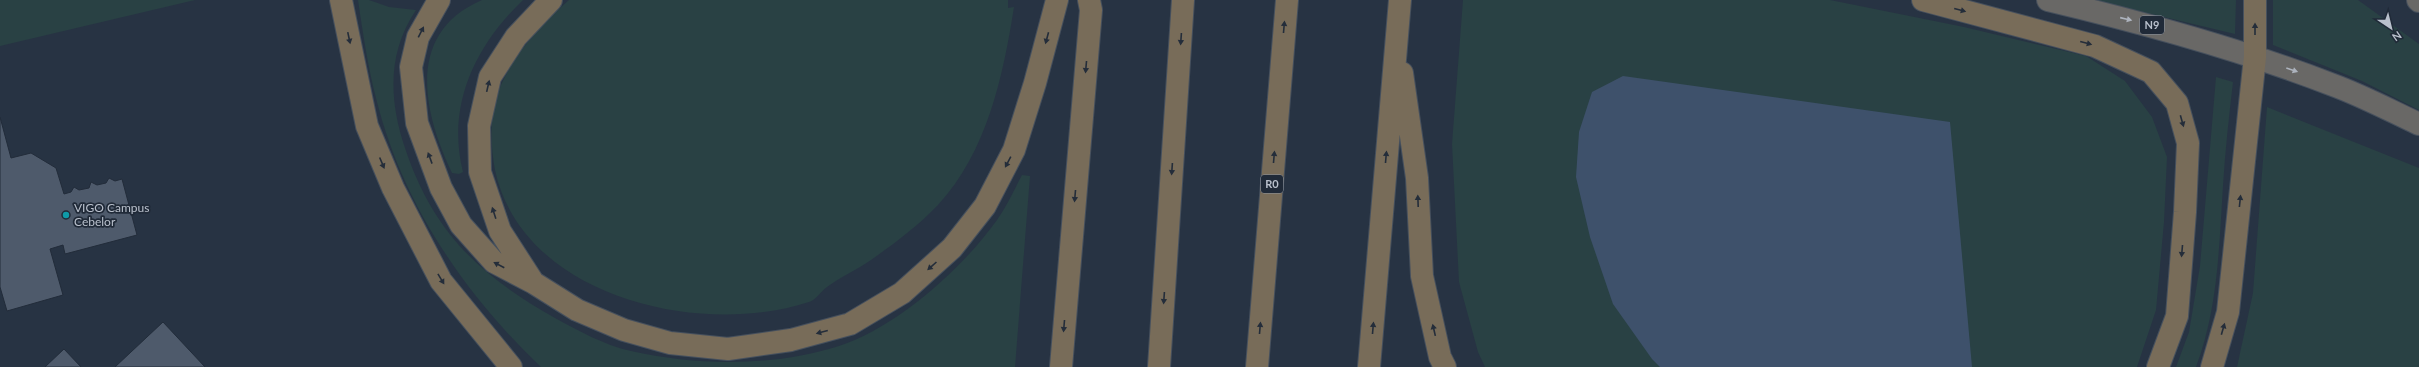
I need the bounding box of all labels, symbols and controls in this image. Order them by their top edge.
one-way arrow [1955,7,1967,13]
north arrow [2371,8,2411,48]
one-way arrow [2120,16,2133,22]
road number: N9 [2140,16,2164,34]
one-way arrow [1281,21,1288,33]
one-way arrow [2252,22,2258,35]
one-way arrow [418,26,424,38]
text: N [2390,29,2404,44]
one-way arrow [346,32,352,44]
one-way arrow [1044,32,1050,44]
one-way arrow [1177,33,1184,45]
one-way arrow [2080,40,2092,46]
one-way arrow [1082,61,1089,73]
one-way arrow [2286,68,2298,74]
one-way arrow [486,80,492,93]
one-way arrow [2179,115,2185,127]
one-way arrow [1270,151,1277,163]
one-way arrow [1383,151,1390,163]
one-way arrow [427,152,433,164]
one-way arrow [1005,156,1012,167]
one-way arrow [380,158,386,170]
one-way arrow [1169,163,1176,175]
road number: R0 [1261,175,1283,193]
one-way arrow [1072,190,1079,202]
one-way arrow [1415,195,1422,207]
one-way arrow [2236,195,2243,207]
place label: VIGO Campus Cebelor [74,200,149,229]
one-way arrow [491,207,497,219]
marker: VIGO Campus Cebelor [61,210,71,220]
one-way arrow [2179,245,2185,257]
one-way arrow [927,261,938,270]
one-way arrow [494,262,505,268]
one-way arrow [437,273,444,285]
one-way arrow [1160,292,1167,304]
one-way arrow [1061,320,1068,332]
one-way arrow [1256,322,1263,334]
one-way arrow [1369,322,1376,334]
one-way arrow [2220,323,2226,335]
one-way arrow [1430,324,1436,336]
one-way arrow [816,329,829,335]

